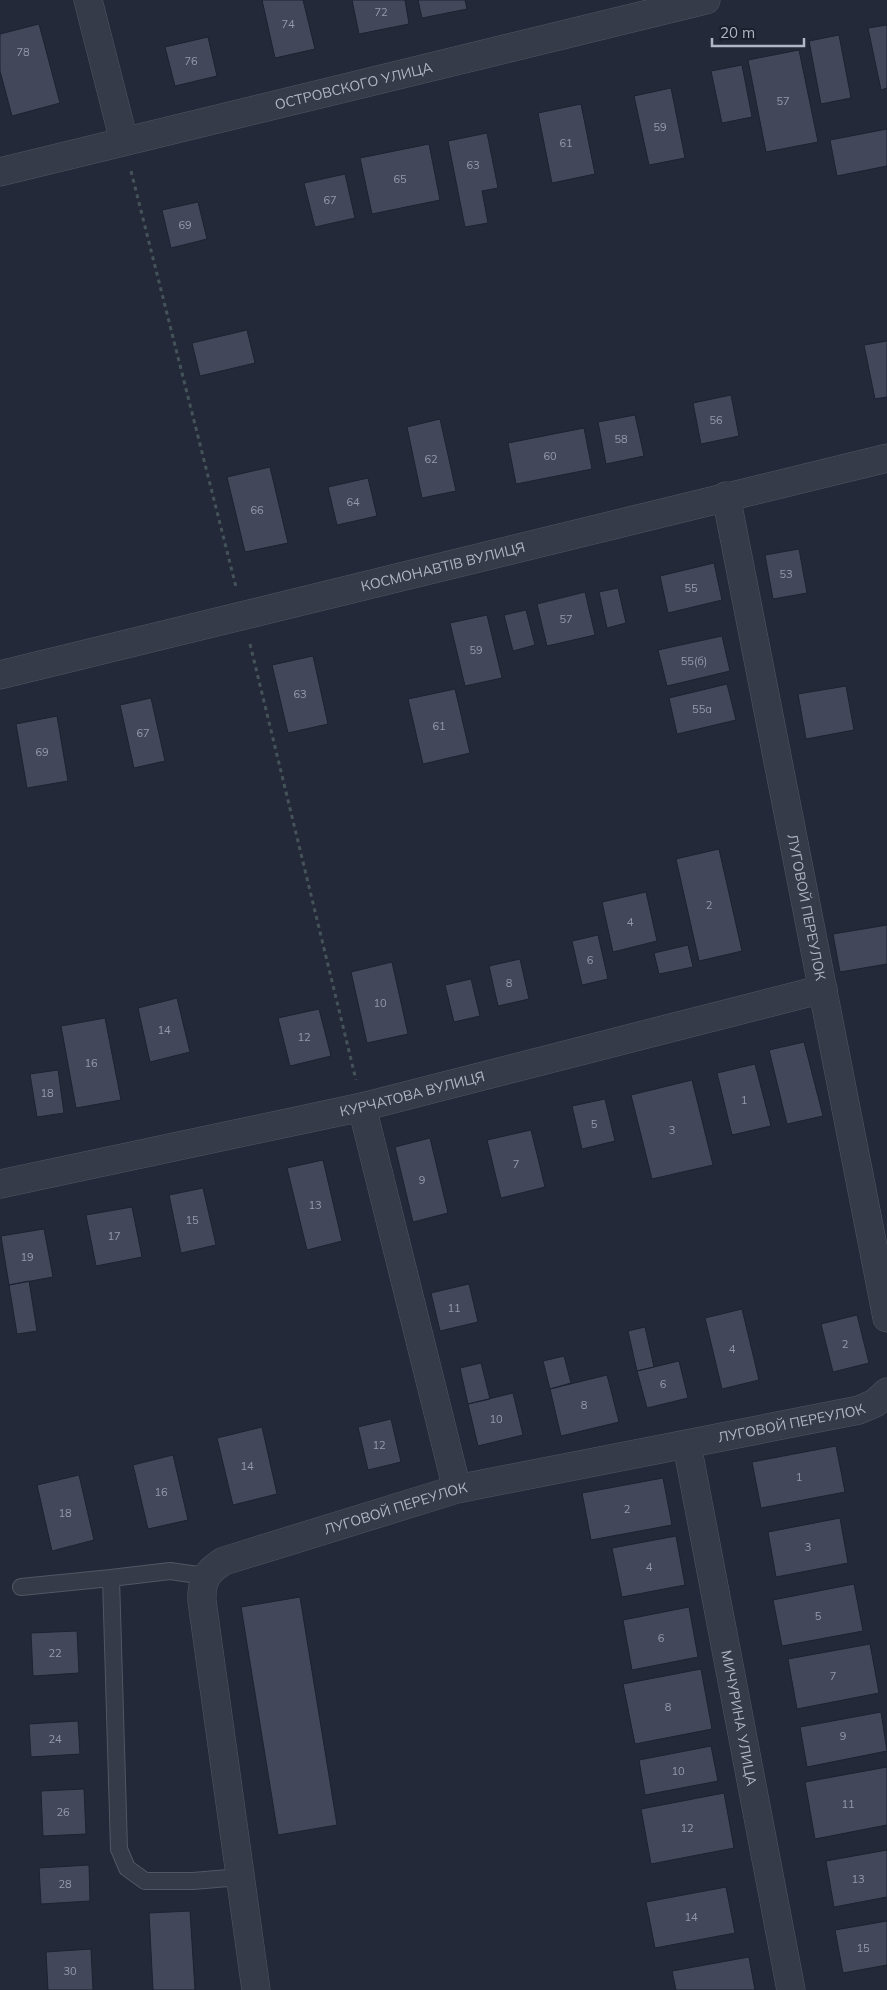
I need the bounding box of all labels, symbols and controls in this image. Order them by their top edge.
house number: 72 [374,5,388,19]
scale bar [712,15,804,47]
house number: 74 [281,17,295,31]
text: 20 m [720,23,755,42]
house number: 78 [16,45,30,59]
house number: 76 [184,54,198,68]
street label: ОСТРОВСКОГО УЛИЦА [273,58,435,114]
house number: 57 [776,94,790,108]
house number: 59 [653,120,667,134]
house number: 61 [559,136,573,150]
house number: 63 [466,158,480,172]
house number: 65 [393,172,407,186]
house number: 67 [323,193,337,207]
house number: 69 [178,218,192,232]
house number: 56 [709,413,723,427]
house number: 58 [614,432,628,446]
house number: 60 [543,449,557,463]
house number: 62 [424,452,438,466]
house number: 64 [346,495,360,509]
house number: 66 [250,503,264,517]
street label: КОСМОНАВТІВ ВУЛИЦЯ [359,538,527,595]
house number: 53 [779,567,793,581]
house number: 55 [684,581,698,595]
house number: 57 [559,612,573,626]
house number: 59 [469,643,483,657]
house number: 55(б) [681,654,707,668]
house number: 63 [293,687,307,701]
house number: 55а [692,702,712,716]
house number: 61 [432,719,446,733]
house number: 67 [136,726,150,740]
house number: 69 [35,745,49,759]
street label: ЛУГОВОЙ ПЕРЕУЛОК [783,832,830,983]
house number: 2 [706,898,713,912]
house number: 4 [627,915,634,929]
house number: 6 [587,953,594,967]
house number: 8 [506,976,513,990]
house number: 10 [373,996,387,1010]
house number: 14 [157,1023,171,1037]
house number: 12 [297,1030,311,1044]
house number: 16 [84,1056,98,1070]
street label: КУРЧАТОВА ВУЛИЦЯ [338,1067,487,1120]
house number: 18 [40,1086,54,1100]
house number: 1 [741,1093,747,1107]
house number: 5 [591,1117,598,1131]
house number: 3 [669,1123,675,1137]
house number: 7 [513,1157,519,1171]
house number: 9 [419,1173,425,1187]
house number: 13 [308,1198,322,1212]
house number: 15 [185,1213,199,1227]
house number: 17 [107,1229,121,1243]
house number: 19 [20,1250,34,1264]
house number: 11 [447,1301,461,1315]
house number: 2 [842,1337,849,1351]
house number: 4 [729,1342,736,1356]
house number: 6 [660,1377,667,1391]
house number: 8 [581,1398,588,1412]
street label: ЛУГОВОЙ ПЕРЕУЛОК [716,1399,868,1447]
house number: 10 [489,1412,503,1426]
house number: 12 [372,1438,386,1452]
house number: 14 [240,1459,254,1473]
house number: 1 [796,1470,802,1484]
street label: ЛУГОВОЙ ПЕРЕУЛОК [322,1478,470,1539]
house number: 16 [154,1485,168,1499]
house number: 2 [624,1502,631,1516]
house number: 18 [58,1506,72,1520]
house number: 3 [805,1540,811,1554]
house number: 4 [646,1560,653,1574]
house number: 5 [815,1609,822,1623]
house number: 6 [658,1631,665,1645]
house number: 22 [48,1646,62,1660]
street label: МИЧУРИНА УЛИЦА [717,1649,761,1788]
house number: 7 [830,1669,836,1683]
house number: 8 [665,1700,672,1714]
house number: 9 [840,1729,846,1743]
house number: 24 [48,1732,62,1746]
house number: 10 [671,1764,685,1778]
house number: 11 [841,1797,855,1811]
house number: 26 [56,1805,70,1819]
house number: 12 [680,1821,694,1835]
house number: 13 [851,1872,865,1886]
house number: 28 [58,1877,72,1891]
house number: 14 [684,1910,698,1924]
house number: 15 [856,1941,870,1955]
house number: 30 [63,1964,77,1978]

